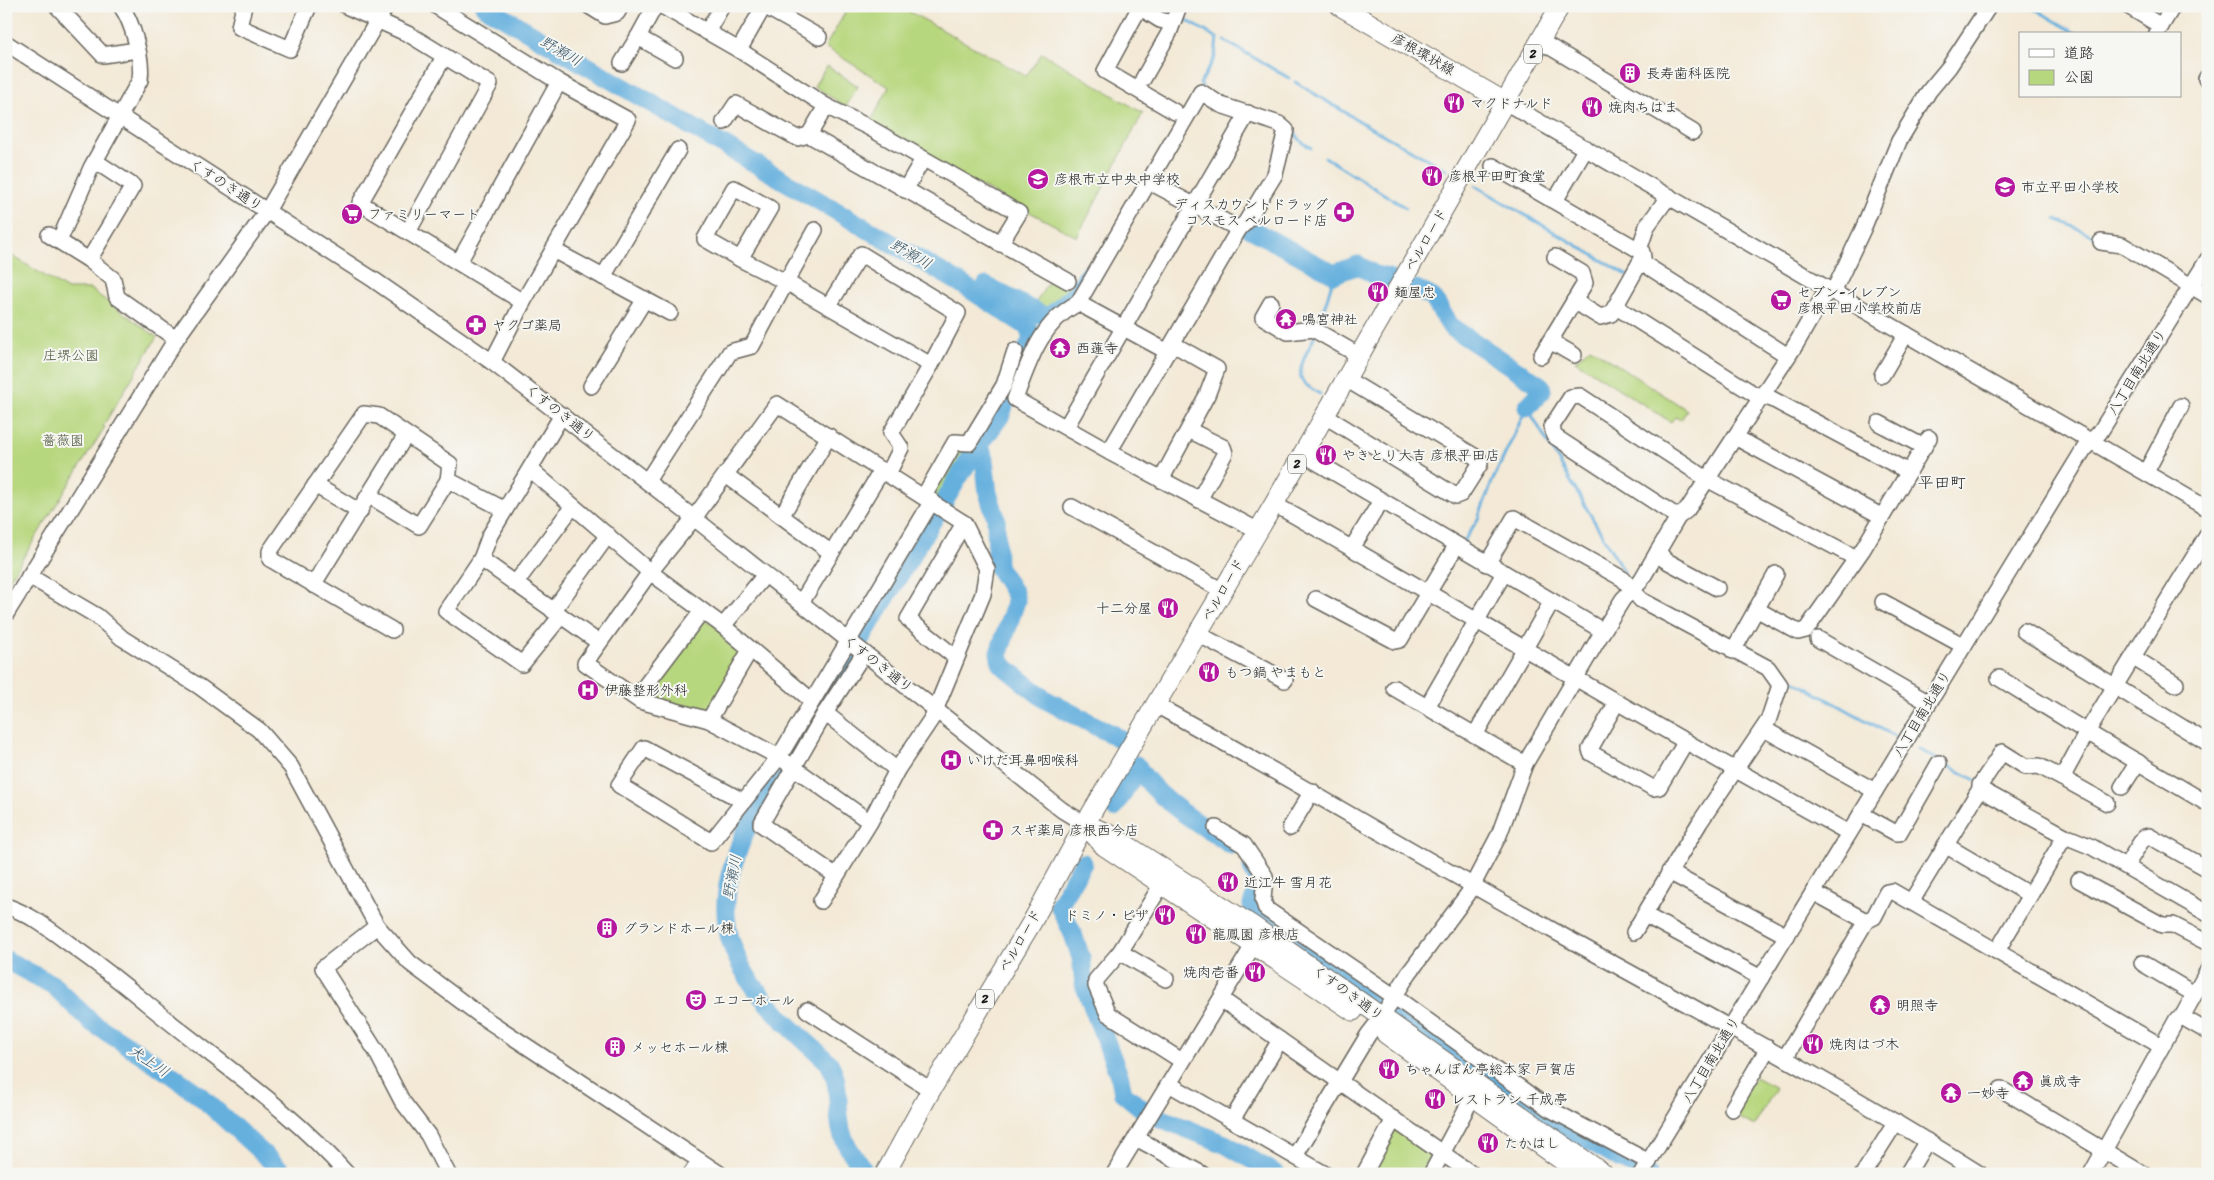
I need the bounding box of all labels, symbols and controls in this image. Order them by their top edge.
street label: 彦根環状線 [1386,26,1460,82]
water label: 野瀬川 [535,28,587,74]
legend [2019,32,2182,98]
text: 道路 [2064,40,2094,66]
road number: 2 [1524,44,1542,64]
building icon: 長寿歯科医院 [1618,61,1642,85]
place label: 長寿歯科医院 [1646,61,1730,86]
text: 公園 [2064,64,2094,90]
restaurant icon: マクドナルド [1442,91,1466,115]
place label: マクドナルド [1470,91,1553,116]
restaurant icon: 焼肉ちはま [1580,95,1604,119]
place label: 焼肉ちはま [1608,95,1678,120]
street label: くすのき通り [184,152,268,218]
restaurant icon: 彦根平田町食堂 [1420,164,1444,188]
place label: 彦根平田町食堂 [1448,164,1546,189]
school or university icon: 彦根市立中央中学校 [1026,167,1050,191]
place label: 彦根市立中央中学校 [1054,167,1180,192]
school or university icon: 市立平田小学校 [1993,175,2017,199]
place label: 市立平田小学校 [2021,175,2119,200]
place label: ディスカウントドラッグ コスモス ベルロード店 [1174,192,1328,233]
pharmacy icon: ディスカウントドラッグ コスモス ベルロード店 [1332,200,1356,224]
supermarket icon: ファミリーマート [340,202,364,226]
place label: ファミリーマート [368,202,480,227]
street label: ベルロード [1398,203,1454,277]
water label: 野瀬川 [885,231,937,277]
restaurant icon: 麺屋忠 [1366,280,1390,304]
place label: 麺屋忠 [1394,280,1436,305]
place label: セブン-イレブン 彦根平田小学校前店 [1797,280,1923,321]
supermarket icon: セブン-イレブン 彦根平田小学校前店 [1769,288,1793,312]
temple icon: 鳴宮神社 [1274,307,1298,331]
place label: 鳴宮神社 [1302,307,1358,332]
pharmacy icon: ヤクゴ薬局 [464,313,488,337]
place label: ヤクゴ薬局 [492,313,562,338]
street label: 八丁目南北通り [2100,324,2174,420]
temple icon: 西蓮寺 [1048,336,1072,360]
place label: 西蓮寺 [1076,336,1118,361]
park label: 庄堺公園 [43,343,99,368]
street label: くすのき通り [519,377,601,449]
park label: 薔薇園 [42,428,84,453]
restaurant icon: やきとり大吉 彦根平田店 [1314,443,1338,467]
place label: やきとり大吉 彦根平田店 [1342,443,1500,468]
road number: 2 [1288,454,1306,474]
district label: 平田町 [1918,468,1966,497]
street label: ベルロード [1195,553,1251,627]
place label: 十二分屋 [1096,596,1152,621]
restaurant icon: 十二分屋 [1156,596,1180,620]
street label: くすのき通り [837,628,919,700]
restaurant icon: もつ鍋 やまもと [1197,660,1221,684]
place label: もつ鍋 やまもと [1225,660,1326,685]
street label: 八丁目南北通り [1886,666,1958,762]
hospital icon: 伊藤整形外科 [576,678,600,702]
place label: 伊藤整形外科 [604,678,688,703]
hospital icon: いけだ耳鼻咽喉科 [939,748,963,772]
place label: いけだ耳鼻咽喉科 [967,748,1079,773]
pharmacy icon: スギ薬局 彦根西今店 [981,818,1005,842]
place label: スギ薬局 彦根西今店 [1009,818,1139,843]
water label: 野瀬川 [715,852,749,902]
restaurant icon: 近江牛 雪月花 [1216,870,1240,894]
place label: 近江牛 雪月花 [1244,870,1332,895]
place label: ドミノ・ピザ [1065,903,1149,928]
restaurant icon: ドミノ・ピザ [1153,903,1177,927]
street label: ベルロード [992,904,1048,978]
building icon: グランドホール棟 [595,916,619,940]
place label: グランドホール棟 [623,916,735,941]
restaurant icon: 龍鳳園 彦根店 [1184,922,1208,946]
place label: 龍鳳園 彦根店 [1212,922,1300,947]
street label: くすのき通り [1307,958,1389,1028]
place label: 焼肉壱番 [1183,960,1239,985]
restaurant icon: 焼肉壱番 [1243,960,1267,984]
theatre icon: エコーホール [684,988,708,1012]
place label: エコーホール [712,988,795,1013]
road number: 2 [976,990,994,1009]
temple icon: 明照寺 [1868,993,1892,1017]
place label: 明照寺 [1896,993,1938,1018]
street label: 八丁目南北通り [1675,1012,1747,1108]
restaurant icon: 焼肉はづ木 [1801,1032,1825,1056]
place label: 焼肉はづ木 [1829,1032,1899,1057]
building icon: メッセホール棟 [603,1035,627,1059]
place label: メッセホール棟 [631,1035,729,1060]
water label: 犬上川 [123,1038,175,1084]
restaurant icon: ちゃんぽん亭総本家 戸賀店 [1377,1057,1401,1081]
place label: ちゃんぽん亭総本家 戸賀店 [1405,1057,1577,1082]
temple icon: 眞成寺 [2011,1069,2035,1093]
place label: 眞成寺 [2039,1069,2081,1094]
temple icon: 一妙寺 [1939,1081,1963,1105]
place label: 一妙寺 [1967,1081,2009,1106]
restaurant icon: レストラン 千成亭 [1423,1087,1447,1111]
place label: レストラン 千成亭 [1451,1087,1568,1112]
restaurant icon: たかはし [1476,1131,1500,1155]
place label: たかはし [1504,1131,1560,1156]

